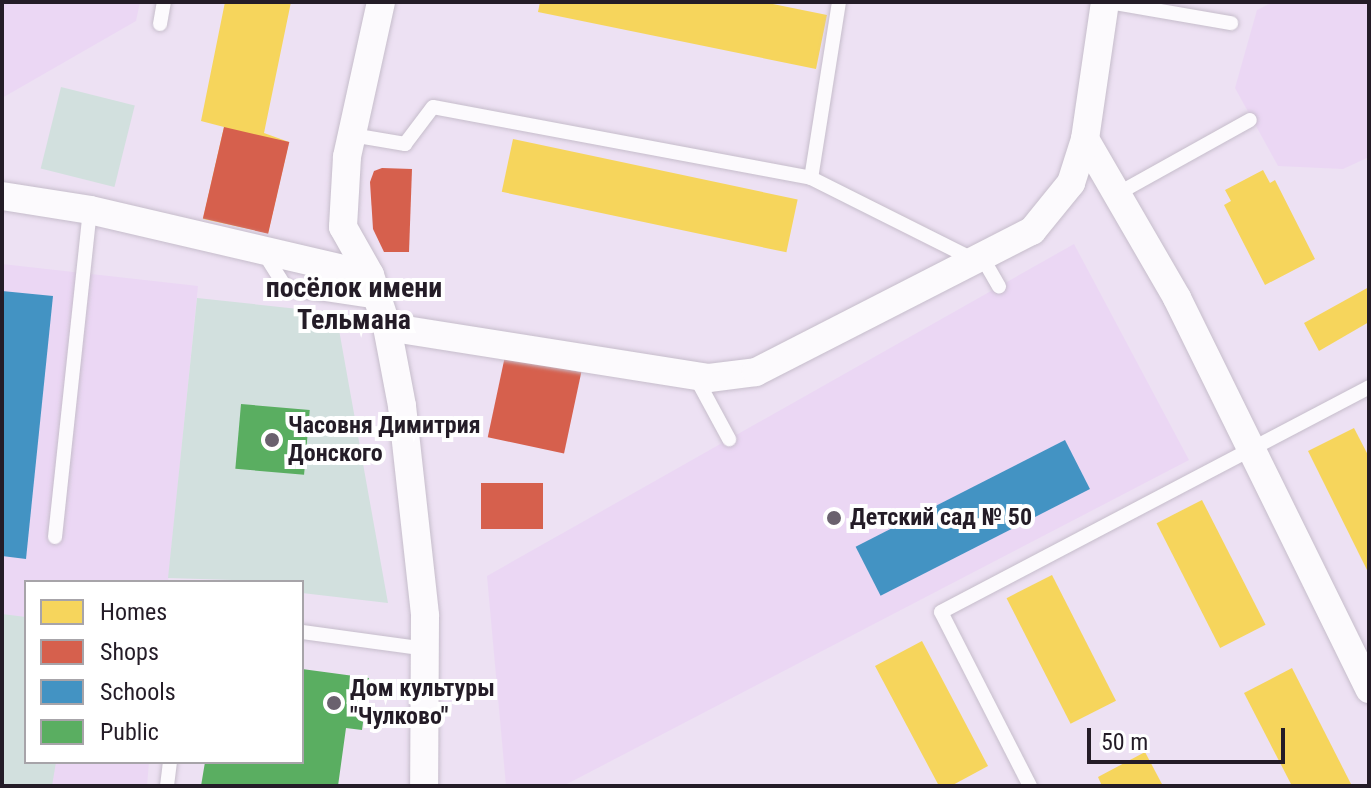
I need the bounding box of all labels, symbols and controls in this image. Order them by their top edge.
district label: посёлок имени Тельмана [266,271,442,337]
place label: Часовня Димитрия Донского [288,412,481,468]
marker: Часовня Димитрия Донского [263,431,281,449]
place label: Детский сад № 50 [850,504,1032,532]
marker: Детский сад № 50 [825,509,843,527]
legend [24,580,304,764]
text: Homes [100,598,167,626]
text: Shops [100,638,159,666]
place label: Дом культуры "Чулково" [350,675,495,731]
text: Schools [100,678,176,706]
marker: Дом культуры "Чулково" [325,694,343,712]
scale bar [1091,712,1289,762]
text: Public [100,718,159,746]
text: 50 m [1101,728,1148,756]

